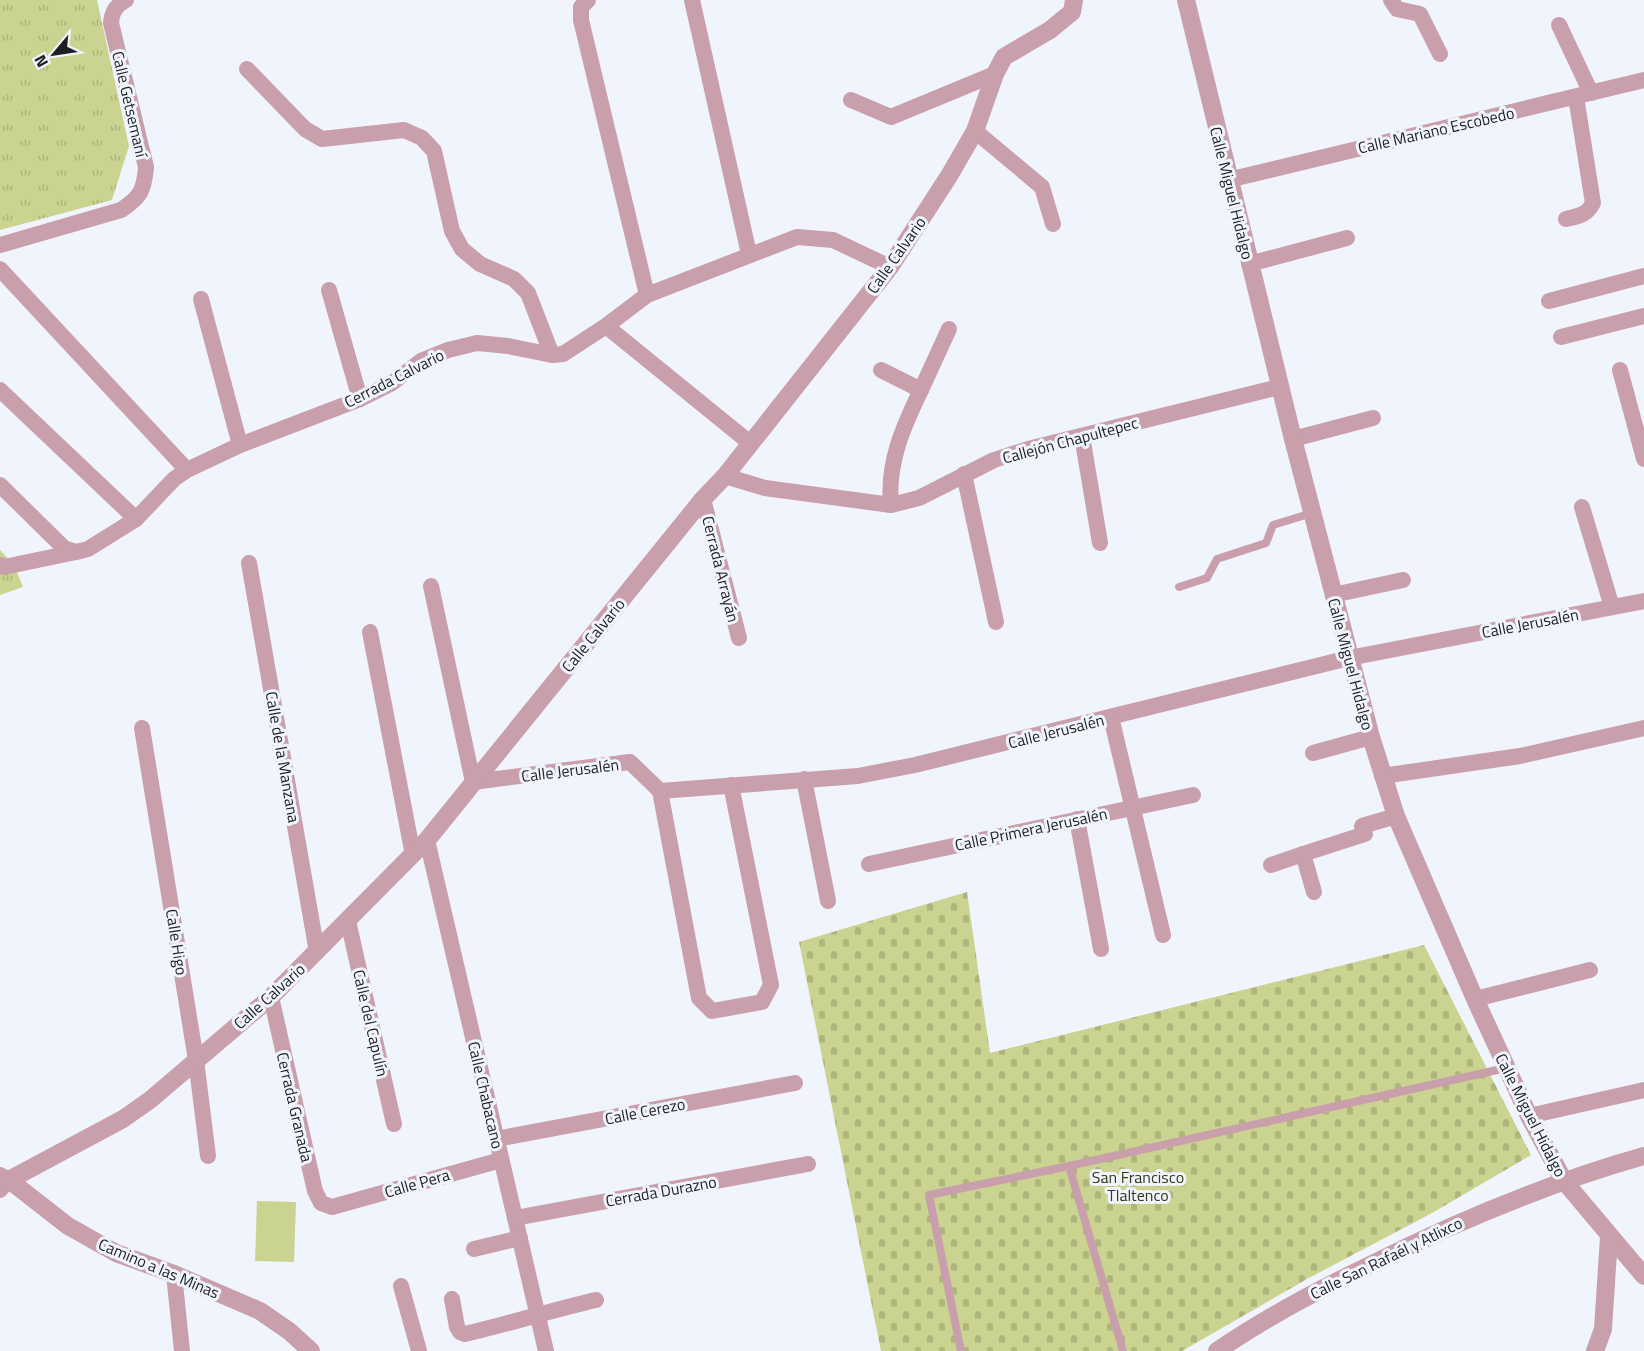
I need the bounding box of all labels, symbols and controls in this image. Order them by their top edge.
north arrow [24,24,84,84]
street label: Calle Getsemaní [106,49,154,161]
text: N [28,51,54,72]
street label: Calle Mariano Escobedo [1355,100,1517,160]
street label: Calle Miguel Hidalgo [1204,124,1260,262]
street label: Calle Calvario [861,212,931,298]
street label: Cerrada Calvario [340,343,448,413]
street label: Callejón Chapultepec [1000,410,1140,470]
street label: Cerrada Arrayán [696,513,746,625]
street label: Calle Calvario [556,593,630,677]
street label: Calle Miguel Hidalgo [1322,595,1380,733]
street label: Calle Jerusalén [1480,602,1580,644]
street label: Calle de la Manzana [260,689,306,825]
street label: Calle Jerusalén [1005,707,1107,755]
street label: Calle Jerusalén [520,752,620,788]
street label: Calle Primera Jerusalén [953,801,1109,857]
street label: Calle Higo [160,907,194,977]
street label: Calle Calvario [228,957,310,1035]
street label: Calle del Capulín [347,967,395,1079]
street label: Calle Chabacano [462,1039,510,1151]
street label: Calle Miguel Hidalgo [1489,1049,1573,1181]
street label: Cerrada Granada [271,1050,319,1164]
street label: Calle Cerezo [603,1091,687,1131]
street label: Calle Pera [382,1162,452,1204]
park label: San Francisco Tlaltenco [1092,1165,1184,1207]
street label: Cerrada Durazno [604,1169,718,1213]
street label: Calle San Rafaél y Atlixco [1306,1211,1466,1305]
street label: Camino a las Minas [95,1232,223,1304]

